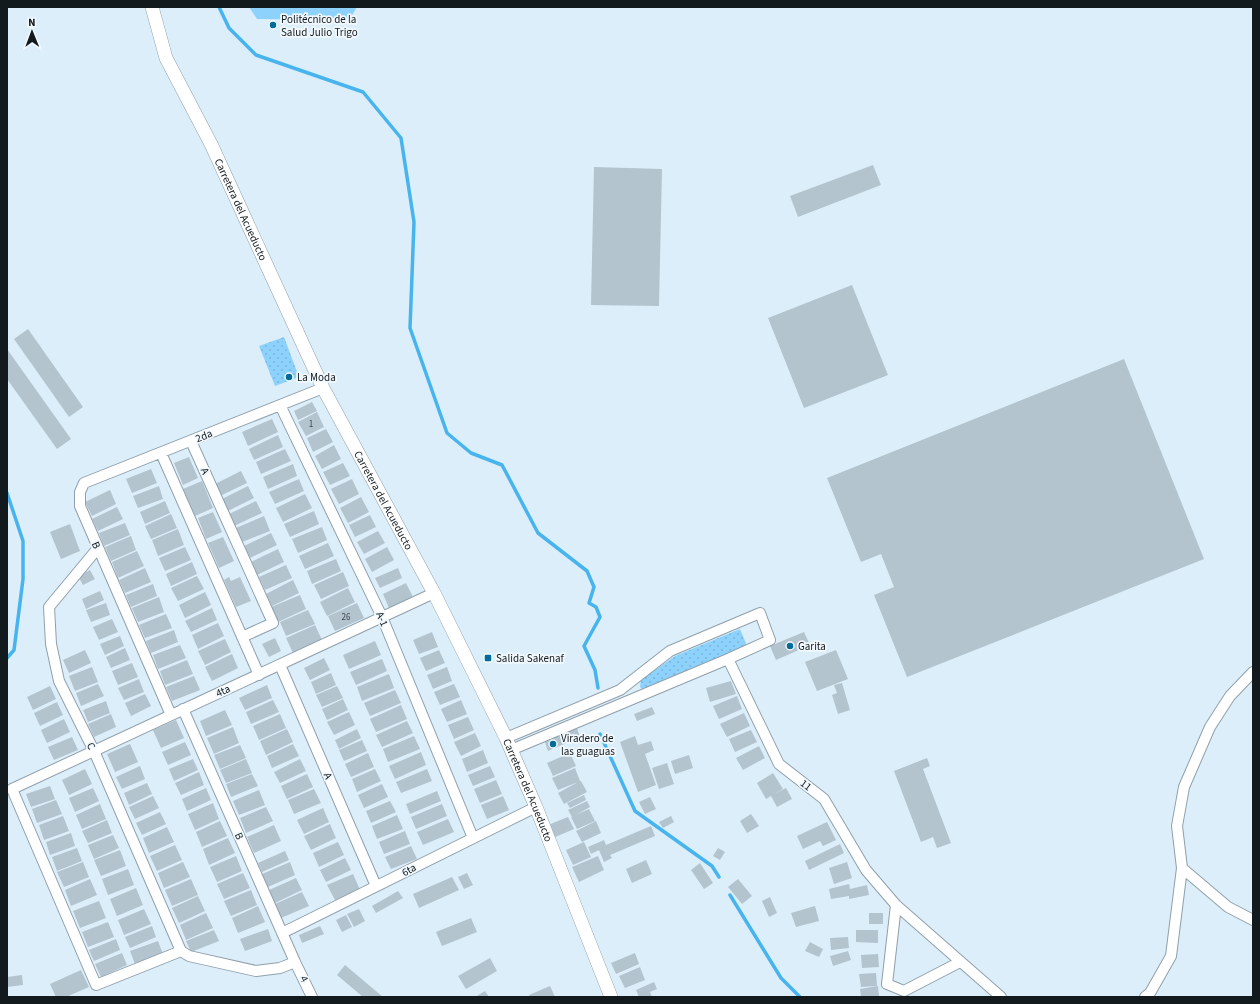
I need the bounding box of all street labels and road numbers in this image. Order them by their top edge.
street label: Carretera del Acueducto [211,156,271,263]
street label: 2da [193,426,215,446]
street label: Carretera del Acueducto [351,448,417,552]
street label: A [197,465,213,477]
street label: B [88,539,104,551]
street label: A-1 [372,609,392,629]
street label: 4ta [213,681,233,701]
street label: Carretera del Acueducto [500,736,556,844]
street label: C [83,740,99,752]
street label: A [320,770,336,782]
street label: 11 [797,776,815,794]
street label: B [231,830,247,842]
street label: 6ta [399,860,419,880]
street label: 4 [296,973,312,985]

